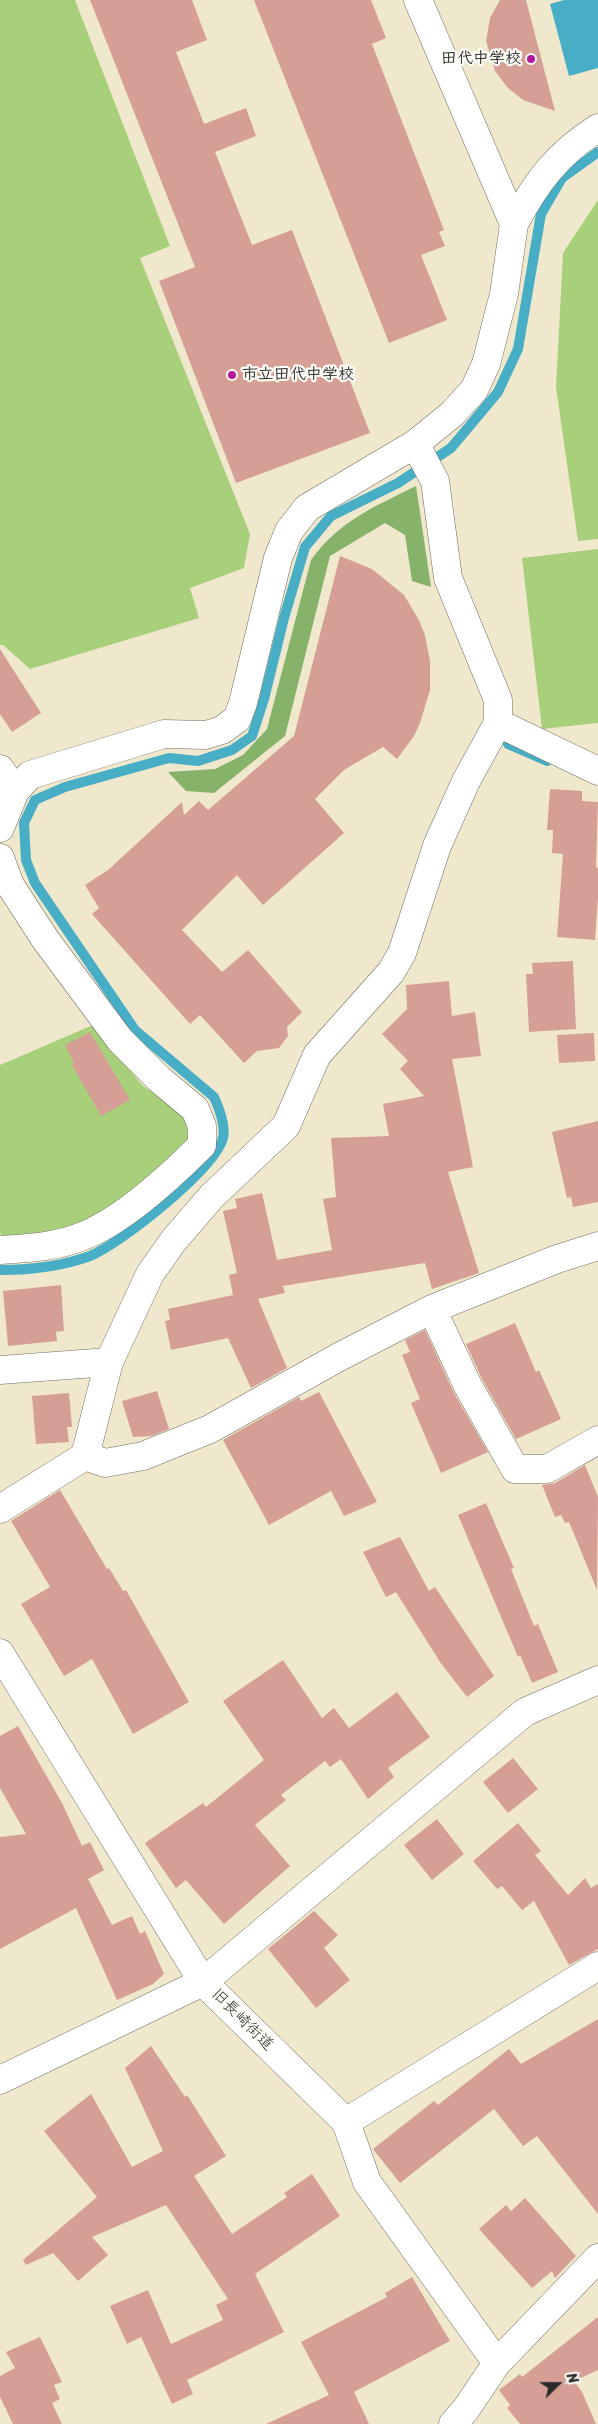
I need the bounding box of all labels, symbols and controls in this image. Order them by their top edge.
place label: 田代中学校 [441,49,521,69]
marker: 田代中学校 [525,53,537,65]
place label: 市立田代中学校 [242,365,354,385]
marker: 市立田代中学校 [226,369,238,381]
street label: 旧長崎街道 [207,1985,277,2055]
north arrow [533,2359,583,2409]
text: N [559,2369,586,2387]

